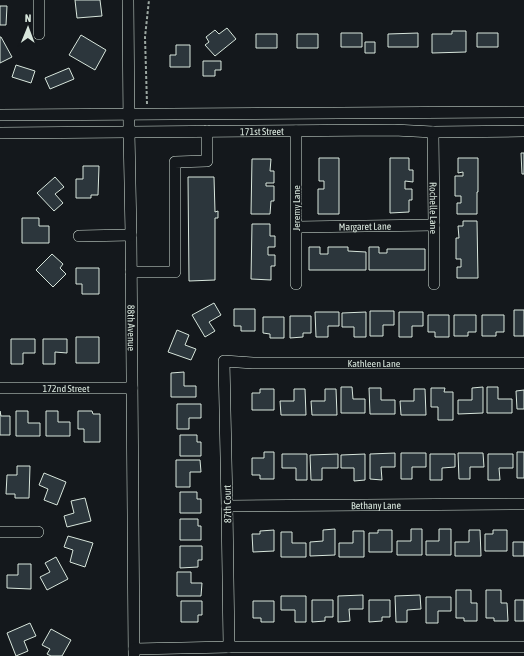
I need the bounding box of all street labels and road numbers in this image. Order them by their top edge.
street label: 171st Street [240,126,284,137]
street label: Rochelle Lane [428,182,439,234]
street label: Jeremy Lane [291,185,302,231]
street label: Margaret Lane [339,221,392,232]
street label: 88th Avenue [125,305,137,352]
street label: Kathleen Lane [347,358,401,369]
street label: 172nd Street [42,383,90,394]
street label: 87th Court [222,485,233,523]
street label: Bethany Lane [351,500,401,511]

